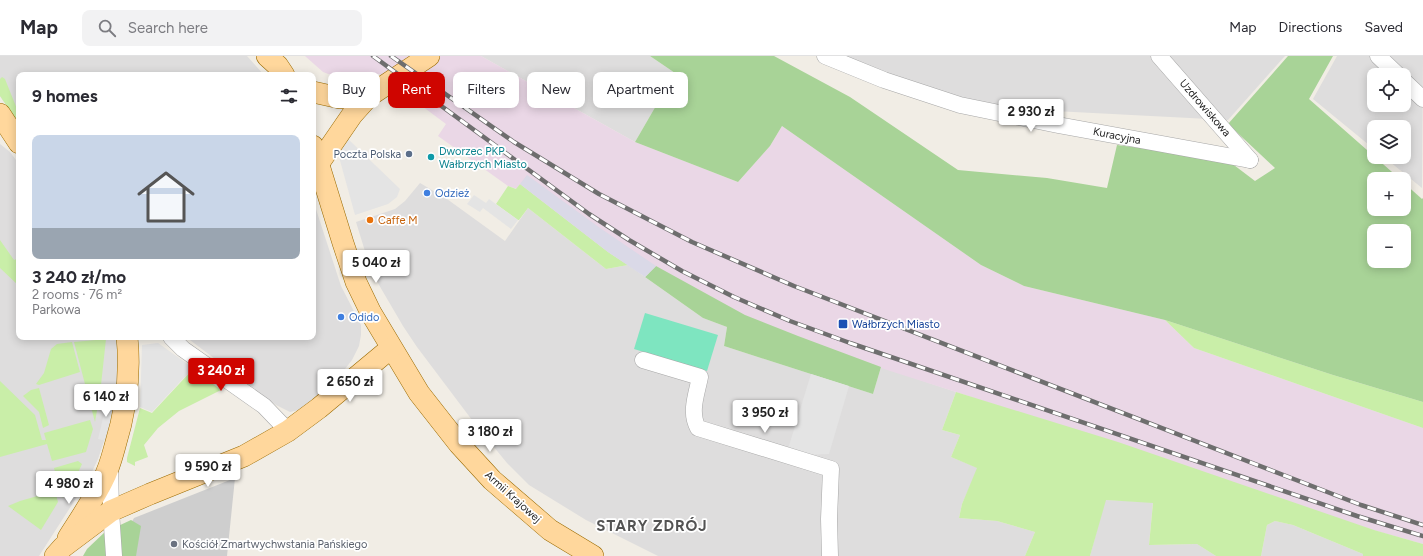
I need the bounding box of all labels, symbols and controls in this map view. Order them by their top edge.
search box [82,10,362,46]
text: Map [20,16,58,39]
icon: search [96,17,118,39]
text: Search here [128,19,208,37]
text: Map [1229,19,1257,36]
text: Directions [1279,19,1342,36]
text: Saved [1364,19,1403,36]
map controls [1367,68,1411,268]
button: locate [1367,68,1411,112]
chip: Buy [328,72,380,108]
chip: Rent [388,72,445,108]
chip: Filters [453,72,519,108]
chip: New [527,72,585,108]
chip: Apartment [593,72,688,108]
street label: Uzdrowiskowa [1177,77,1233,139]
icon: filters [278,85,300,107]
text: 9 homes [32,86,98,106]
pin: 2 930 zł [990,99,1072,133]
text: 2 930 zł [1008,104,1054,119]
button: layers [1367,120,1411,164]
street label: Kuracyjna [1092,125,1142,147]
place label: Dworzec PKP Wałbrzych Miasto [439,145,527,171]
place label: Poczta Polska [334,148,401,161]
marker: Poczta Polska [404,149,414,159]
marker: Dworzec PKP Wałbrzych Miasto [426,152,436,162]
icon: home [130,161,202,233]
button: + [1367,172,1411,216]
place label: Odzież [435,187,469,200]
marker: Odzież [422,188,432,198]
place label: Caffe M [378,214,418,227]
marker: Caffe M [365,215,375,225]
button: − [1367,224,1411,268]
pin: 5 040 zł [335,250,417,284]
text: 5 040 zł [352,255,400,270]
text: 3 240 zł/mo [32,267,126,287]
text: 2 rooms · 76 m² [32,287,122,302]
text: Parkowa [32,302,81,317]
place label: Odido [349,311,379,324]
marker: Odido [336,312,346,322]
marker: Wałbrzych Miasto [837,318,849,330]
place label: Wałbrzych Miasto [852,318,940,331]
pin: 3 240 zł [180,358,262,392]
text: 3 240 zł [197,363,245,378]
pin: 2 650 zł [309,369,391,403]
text: 2 650 zł [326,374,374,389]
pin: 6 140 zł [65,384,147,418]
text: 6 140 zł [83,389,129,404]
pin: 3 950 zł [724,400,806,434]
text: 3 950 zł [742,405,788,420]
pin: 3 180 zł [449,419,531,453]
text: 3 180 zł [467,424,513,439]
pin: 9 590 zł [167,454,249,488]
text: 9 590 zł [184,459,232,474]
street label: Armii Krajowej [482,468,544,526]
pin: 4 980 zł [28,471,110,505]
text: 4 980 zł [45,476,93,491]
district label: STARY ZDRÓJ [596,517,708,535]
place label: Kościół Zmartwychwstania Pańskiego [182,538,367,551]
marker: Kościół Zmartwychwstania Pańskiego [169,539,179,549]

